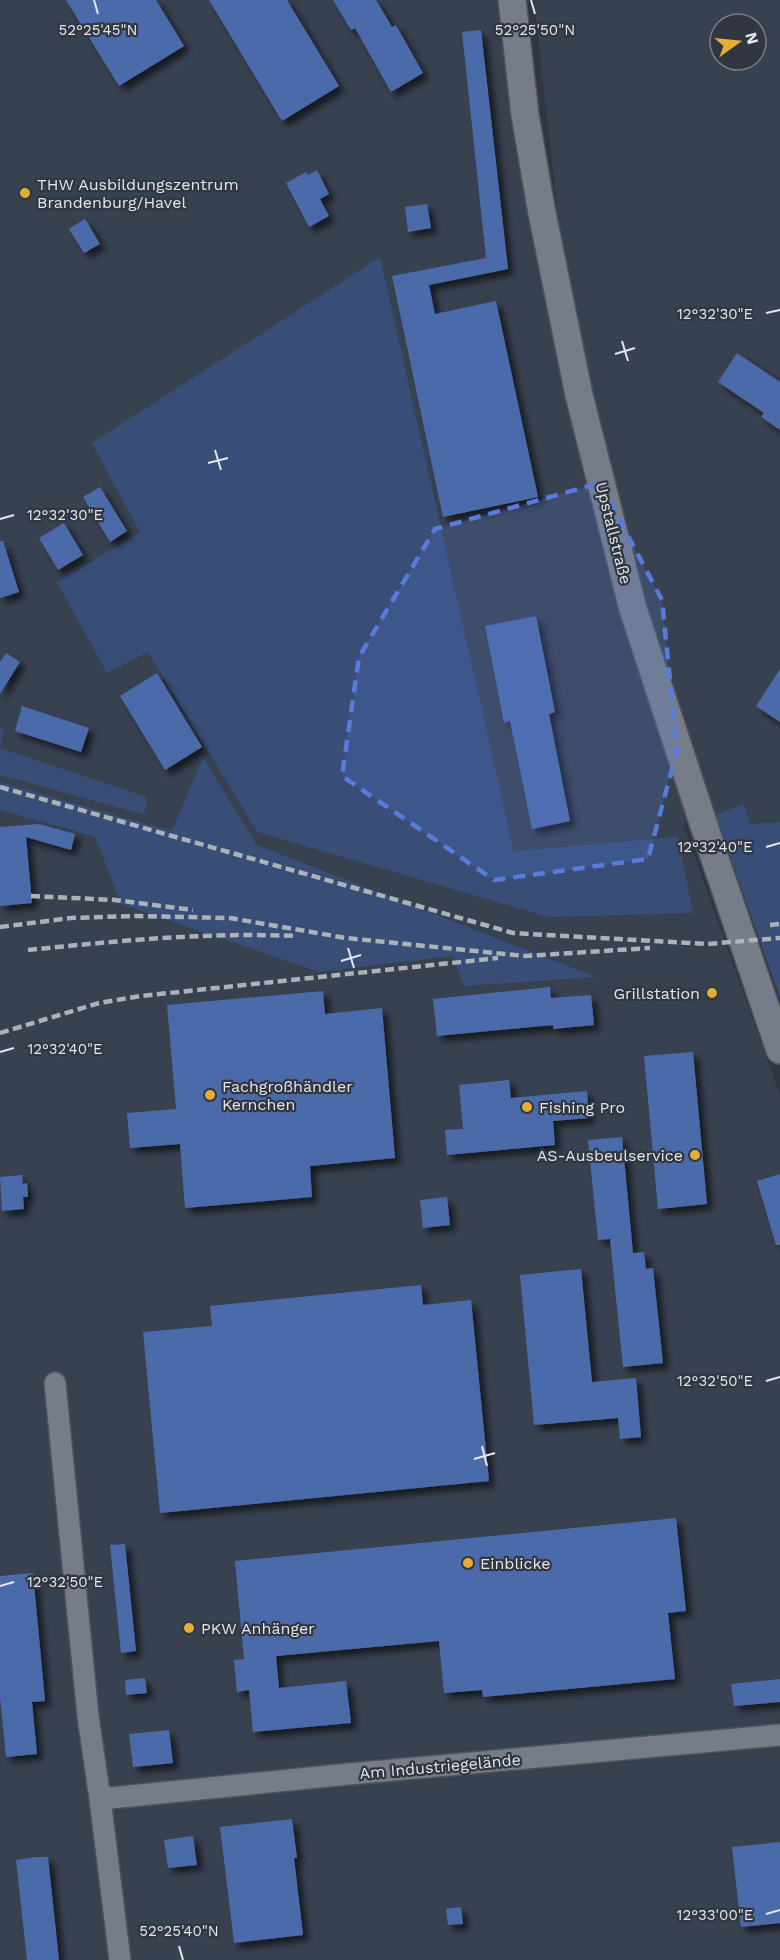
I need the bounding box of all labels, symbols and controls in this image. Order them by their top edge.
north arrow [708,12,768,72]
text: 52°25'45"N [59,21,137,39]
text: 52°25'50"N [495,21,575,39]
text: N [741,30,763,46]
place label: THW Ausbildungszentrum Brandenburg/Havel [37,175,239,212]
marker: THW Ausbildungszentrum Brandenburg/Havel [18,186,32,200]
text: 12°32'30"E [677,305,753,323]
street label: Upstallstraße [592,480,635,586]
text: 12°32'30"E [27,506,103,524]
text: 12°32'40"E [677,838,753,856]
place label: Grillstation [614,984,700,1003]
marker: Grillstation [705,986,719,1000]
text: 12°32'40"E [27,1040,103,1058]
place label: Fachgroßhändler Kernchen [222,1077,353,1114]
marker: Fachgroßhändler Kernchen [203,1088,217,1102]
place label: Fishing Pro [539,1098,625,1117]
marker: Fishing Pro [520,1100,534,1114]
place label: AS-Ausbeulservice [537,1146,683,1165]
marker: AS-Ausbeulservice [688,1148,702,1162]
text: 12°32'50"E [677,1372,753,1390]
place label: Einblicke [480,1554,551,1573]
marker: Einblicke [461,1556,475,1570]
text: 12°32'50"E [27,1573,103,1591]
place label: PKW Anhänger [201,1619,315,1638]
marker: PKW Anhänger [182,1621,196,1635]
street label: Am Industriegelände [359,1750,521,1783]
text: 12°33'00"E [677,1906,753,1924]
text: 52°25'40"N [139,1922,219,1940]

